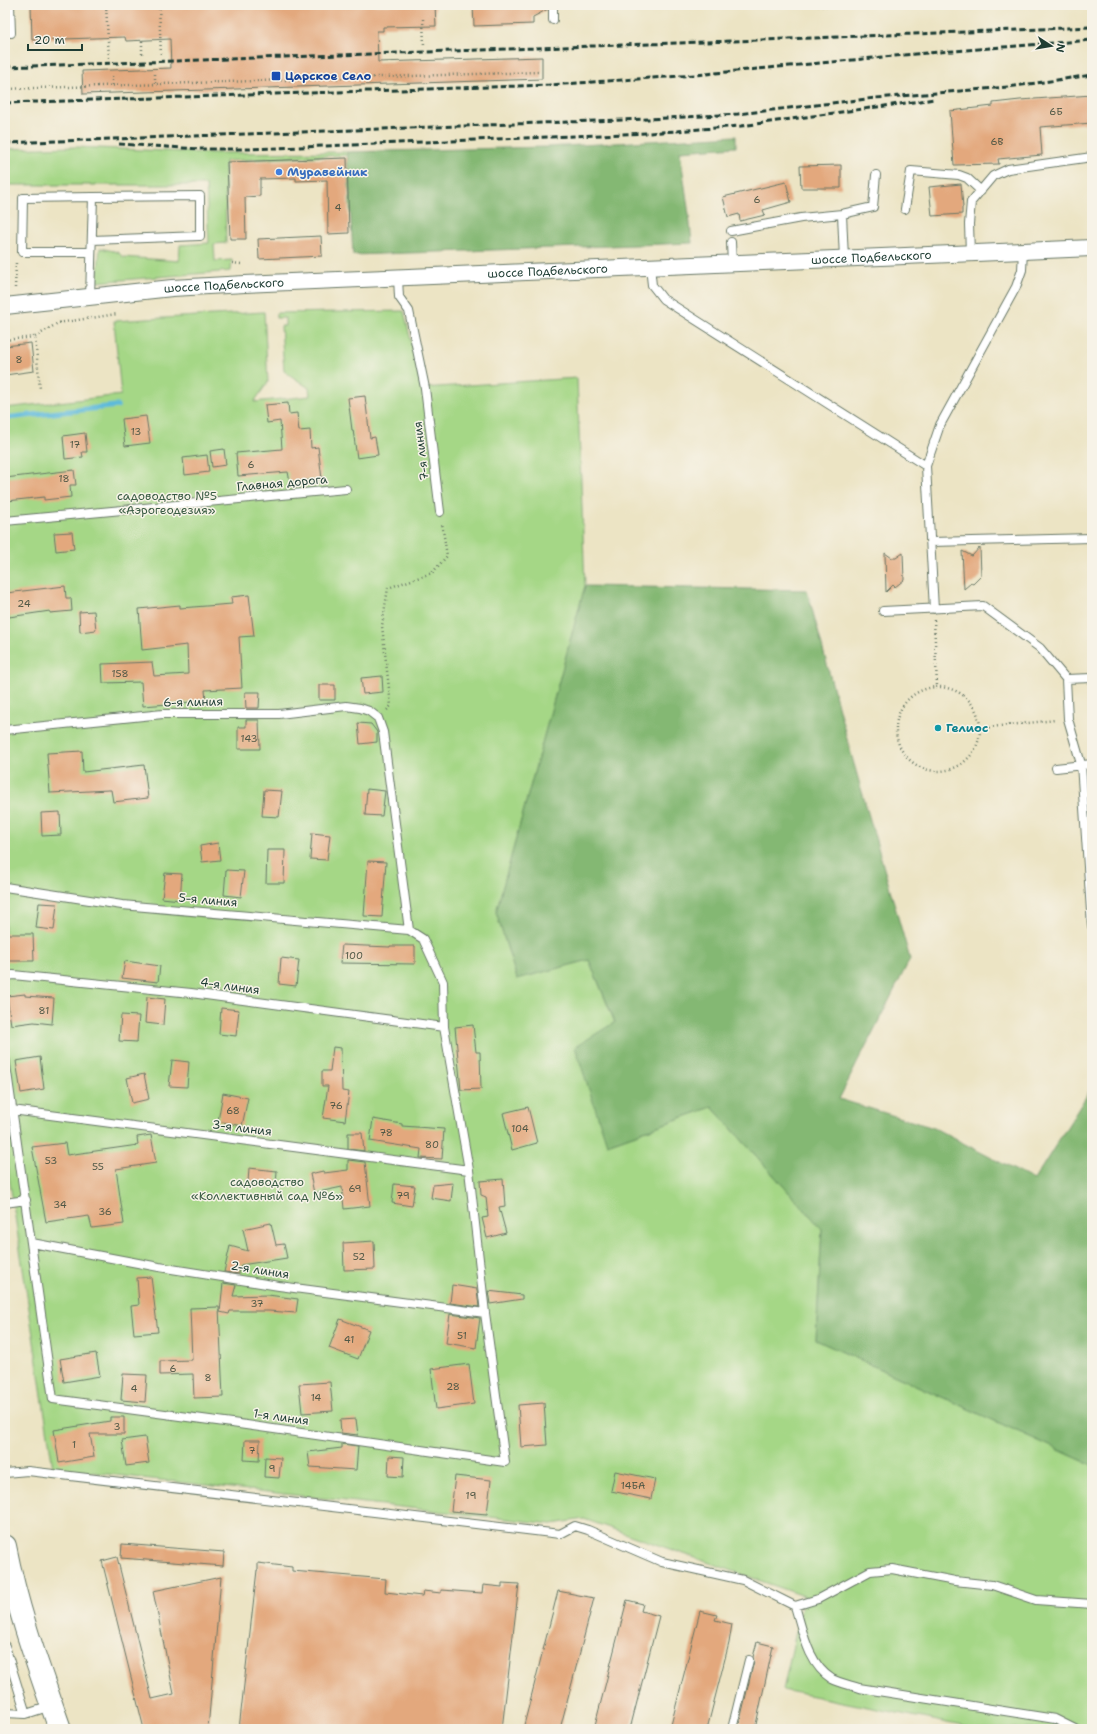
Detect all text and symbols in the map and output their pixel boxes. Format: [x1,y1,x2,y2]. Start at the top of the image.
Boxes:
scale bar [28,26,82,52]
north arrow [1031,26,1071,66]
text: 20 m [34,32,65,48]
text: N [1052,42,1069,54]
place label: Царское Село [285,68,371,84]
marker: Царское Село [270,70,282,82]
house number: 6Б [1049,105,1063,118]
house number: 6В [991,135,1004,148]
place label: Муравейник [287,164,368,180]
marker: Муравейник [274,167,284,177]
house number: 6 [754,193,761,206]
house number: 4 [335,201,342,214]
street label: шоссе Подбельского [811,247,932,268]
street label: шоссе Подбельского [487,261,608,282]
street label: шоссе Подбельского [163,274,284,297]
house number: 8 [16,353,23,366]
street label: 7-я линия [409,420,433,482]
house number: 13 [131,425,141,438]
house number: 17 [70,438,80,451]
house number: 6 [248,458,255,471]
street label: Главная дорога [236,471,329,495]
house number: 18 [58,472,70,485]
park label: садоводство №5 «Аэрогеодезия» [117,488,217,518]
house number: 24 [17,597,31,610]
house number: 158 [112,667,128,680]
street label: 6-я линия [163,693,223,711]
place label: Гелиос [946,720,988,736]
marker: Гелиос [933,723,943,733]
house number: 143 [240,732,258,745]
street label: 5-я линия [178,889,238,911]
house number: 100 [345,949,363,962]
street label: 4-я линия [199,974,261,998]
house number: 81 [39,1004,49,1017]
house number: 76 [329,1099,343,1112]
house number: 68 [226,1104,240,1117]
street label: 3-я линия [211,1116,273,1140]
house number: 104 [511,1122,529,1135]
house number: 78 [379,1126,393,1139]
house number: 80 [425,1138,439,1151]
house number: 53 [45,1154,57,1167]
house number: 55 [92,1160,104,1173]
park label: садоводство «Коллективный сад №6» [191,1174,343,1204]
house number: 69 [348,1182,362,1195]
house number: 79 [396,1189,410,1202]
house number: 34 [53,1198,67,1211]
house number: 36 [98,1205,112,1218]
house number: 52 [353,1250,365,1263]
street label: 2-я линия [230,1257,290,1283]
house number: 37 [250,1297,264,1310]
house number: 51 [457,1329,467,1342]
house number: 41 [344,1333,354,1346]
house number: 6 [170,1362,177,1375]
house number: 8 [205,1371,212,1384]
house number: 28 [446,1380,460,1393]
house number: 4 [131,1382,138,1395]
house number: 14 [311,1391,321,1404]
street label: 1-я линия [252,1405,310,1429]
house number: 3 [114,1420,121,1433]
house number: 1 [72,1438,76,1451]
house number: 7 [249,1444,256,1457]
house number: 9 [269,1462,276,1475]
house number: 14БА [621,1479,645,1492]
house number: 19 [466,1489,476,1502]

